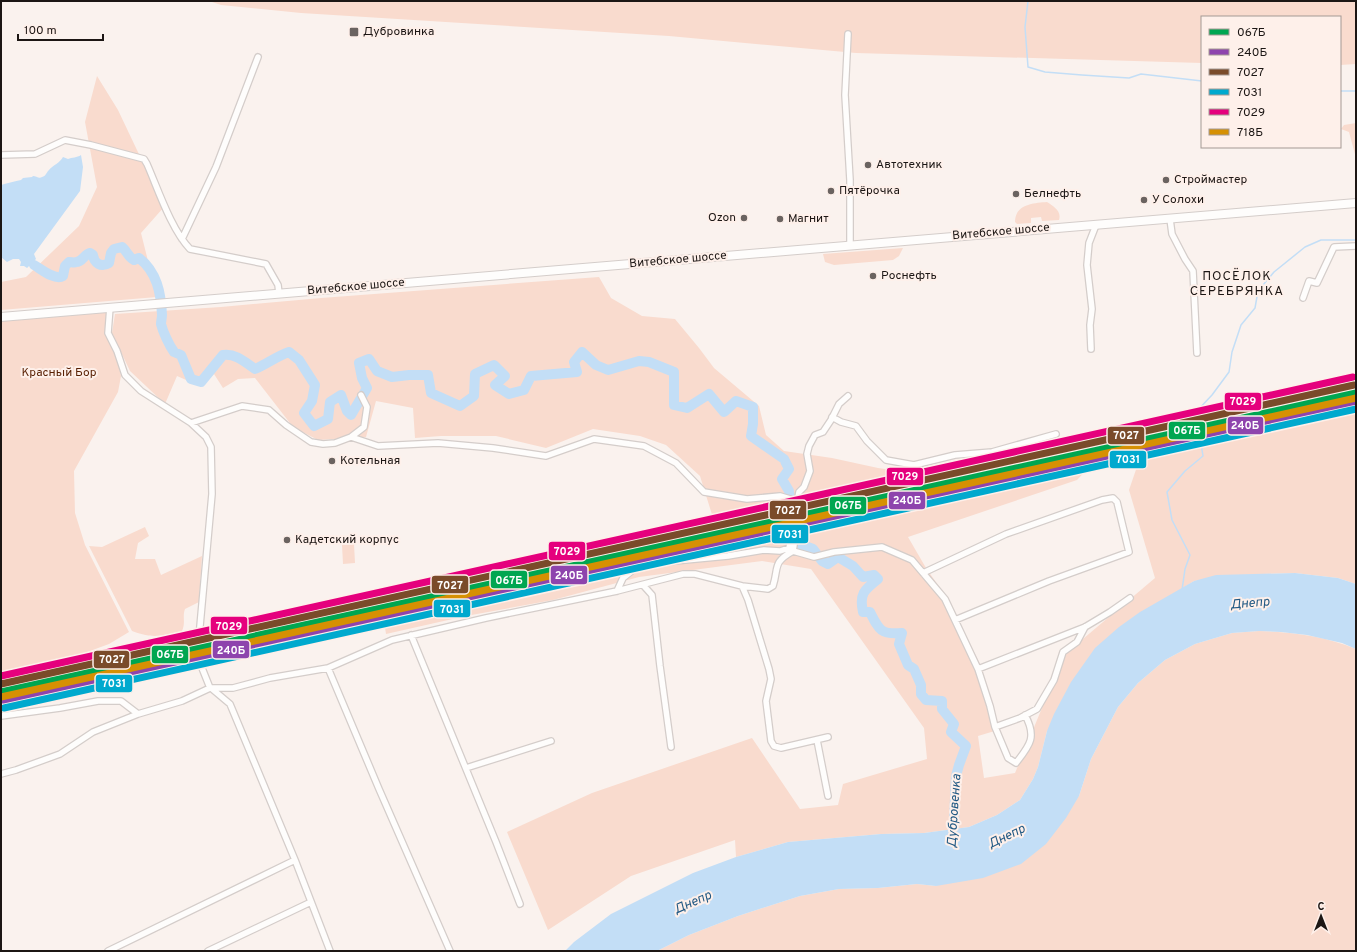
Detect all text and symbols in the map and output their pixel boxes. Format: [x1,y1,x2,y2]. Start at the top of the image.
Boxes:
scale bar [18,16,103,42]
legend [1201,16,1341,148]
text: 100 m [24,23,57,39]
place label: Дубровинка [363,24,434,40]
text: 067Б [1237,25,1266,41]
marker: Дубровинка [348,26,360,38]
text: 240Б [1237,45,1267,61]
text: 7027 [1237,65,1264,81]
text: 7031 [1237,85,1262,101]
text: 7029 [1237,105,1265,121]
text: 718Б [1237,125,1263,141]
place label: Автотехник [876,157,943,173]
marker: Автотехник [863,160,873,170]
place label: Строймастер [1174,172,1248,188]
marker: Строймастер [1161,175,1171,185]
place label: Пятёрочка [839,183,900,199]
marker: Пятёрочка [826,186,836,196]
place label: Белнефть [1024,186,1081,202]
marker: Белнефть [1011,189,1021,199]
place label: У Солохи [1152,192,1204,208]
marker: У Солохи [1139,195,1149,205]
place label: Ozon [708,210,736,226]
place label: Магнит [788,211,829,227]
marker: Ozon [739,213,749,223]
marker: Магнит [775,214,785,224]
street label: Витебское шоссе [952,220,1050,244]
street label: Витебское шоссе [629,248,727,272]
district label: ПОСЁЛОК СЕРЕБРЯНКА [1190,267,1284,300]
place label: Роснефть [881,268,937,284]
marker: Роснефть [868,271,878,281]
street label: Витебское шоссе [307,275,405,299]
park label: Красный Бор [21,365,97,381]
line badge: 7029 [1224,392,1262,411]
text: 7029 [1230,395,1257,409]
line badge: 240Б [1227,416,1264,435]
text: 240Б [1231,419,1259,433]
line badge: 067Б [1168,421,1206,440]
text: 067Б [1173,424,1201,438]
line badge: 7027 [1107,426,1145,445]
text: 7027 [1113,429,1139,443]
line badge: 7031 [1109,450,1147,469]
place label: Котельная [340,453,400,469]
text: 7031 [1116,453,1140,467]
marker: Котельная [327,456,337,466]
line badge: 7029 [886,467,924,486]
text: 7029 [892,470,919,484]
line badge: 240Б [888,491,926,510]
text: 240Б [893,494,921,508]
line badge: 067Б [829,496,867,515]
text: 067Б [834,499,862,513]
line badge: 7027 [769,500,807,520]
text: 7027 [775,504,801,518]
line badge: 7031 [771,524,809,544]
text: 7031 [778,528,802,542]
place label: Кадетский корпус [295,532,399,548]
marker: Кадетский корпус [282,535,292,545]
line badge: 7029 [548,541,586,561]
text: 7029 [554,545,581,559]
line badge: 240Б [550,565,588,585]
text: 240Б [555,569,583,583]
line badge: 067Б [490,570,528,589]
text: 067Б [495,574,523,588]
line badge: 7027 [431,575,469,594]
text: 7027 [437,579,463,593]
water label: Днепр [1230,594,1271,614]
line badge: 7031 [433,599,471,618]
text: 7031 [440,603,464,617]
line badge: 7029 [210,616,248,635]
text: 7029 [216,620,243,634]
line badge: 240Б [212,640,250,659]
text: 240Б [217,644,245,658]
line badge: 067Б [151,645,189,664]
text: 067Б [156,648,184,662]
line badge: 7027 [93,650,130,669]
text: 7027 [99,653,125,667]
line badge: 7031 [95,674,133,693]
text: 7031 [102,677,126,691]
water label: Дубровенка [944,773,966,848]
water label: Днепр [986,821,1029,853]
water label: Днепр [672,887,715,918]
north arrow [1301,896,1341,936]
text: С [1317,900,1325,914]

